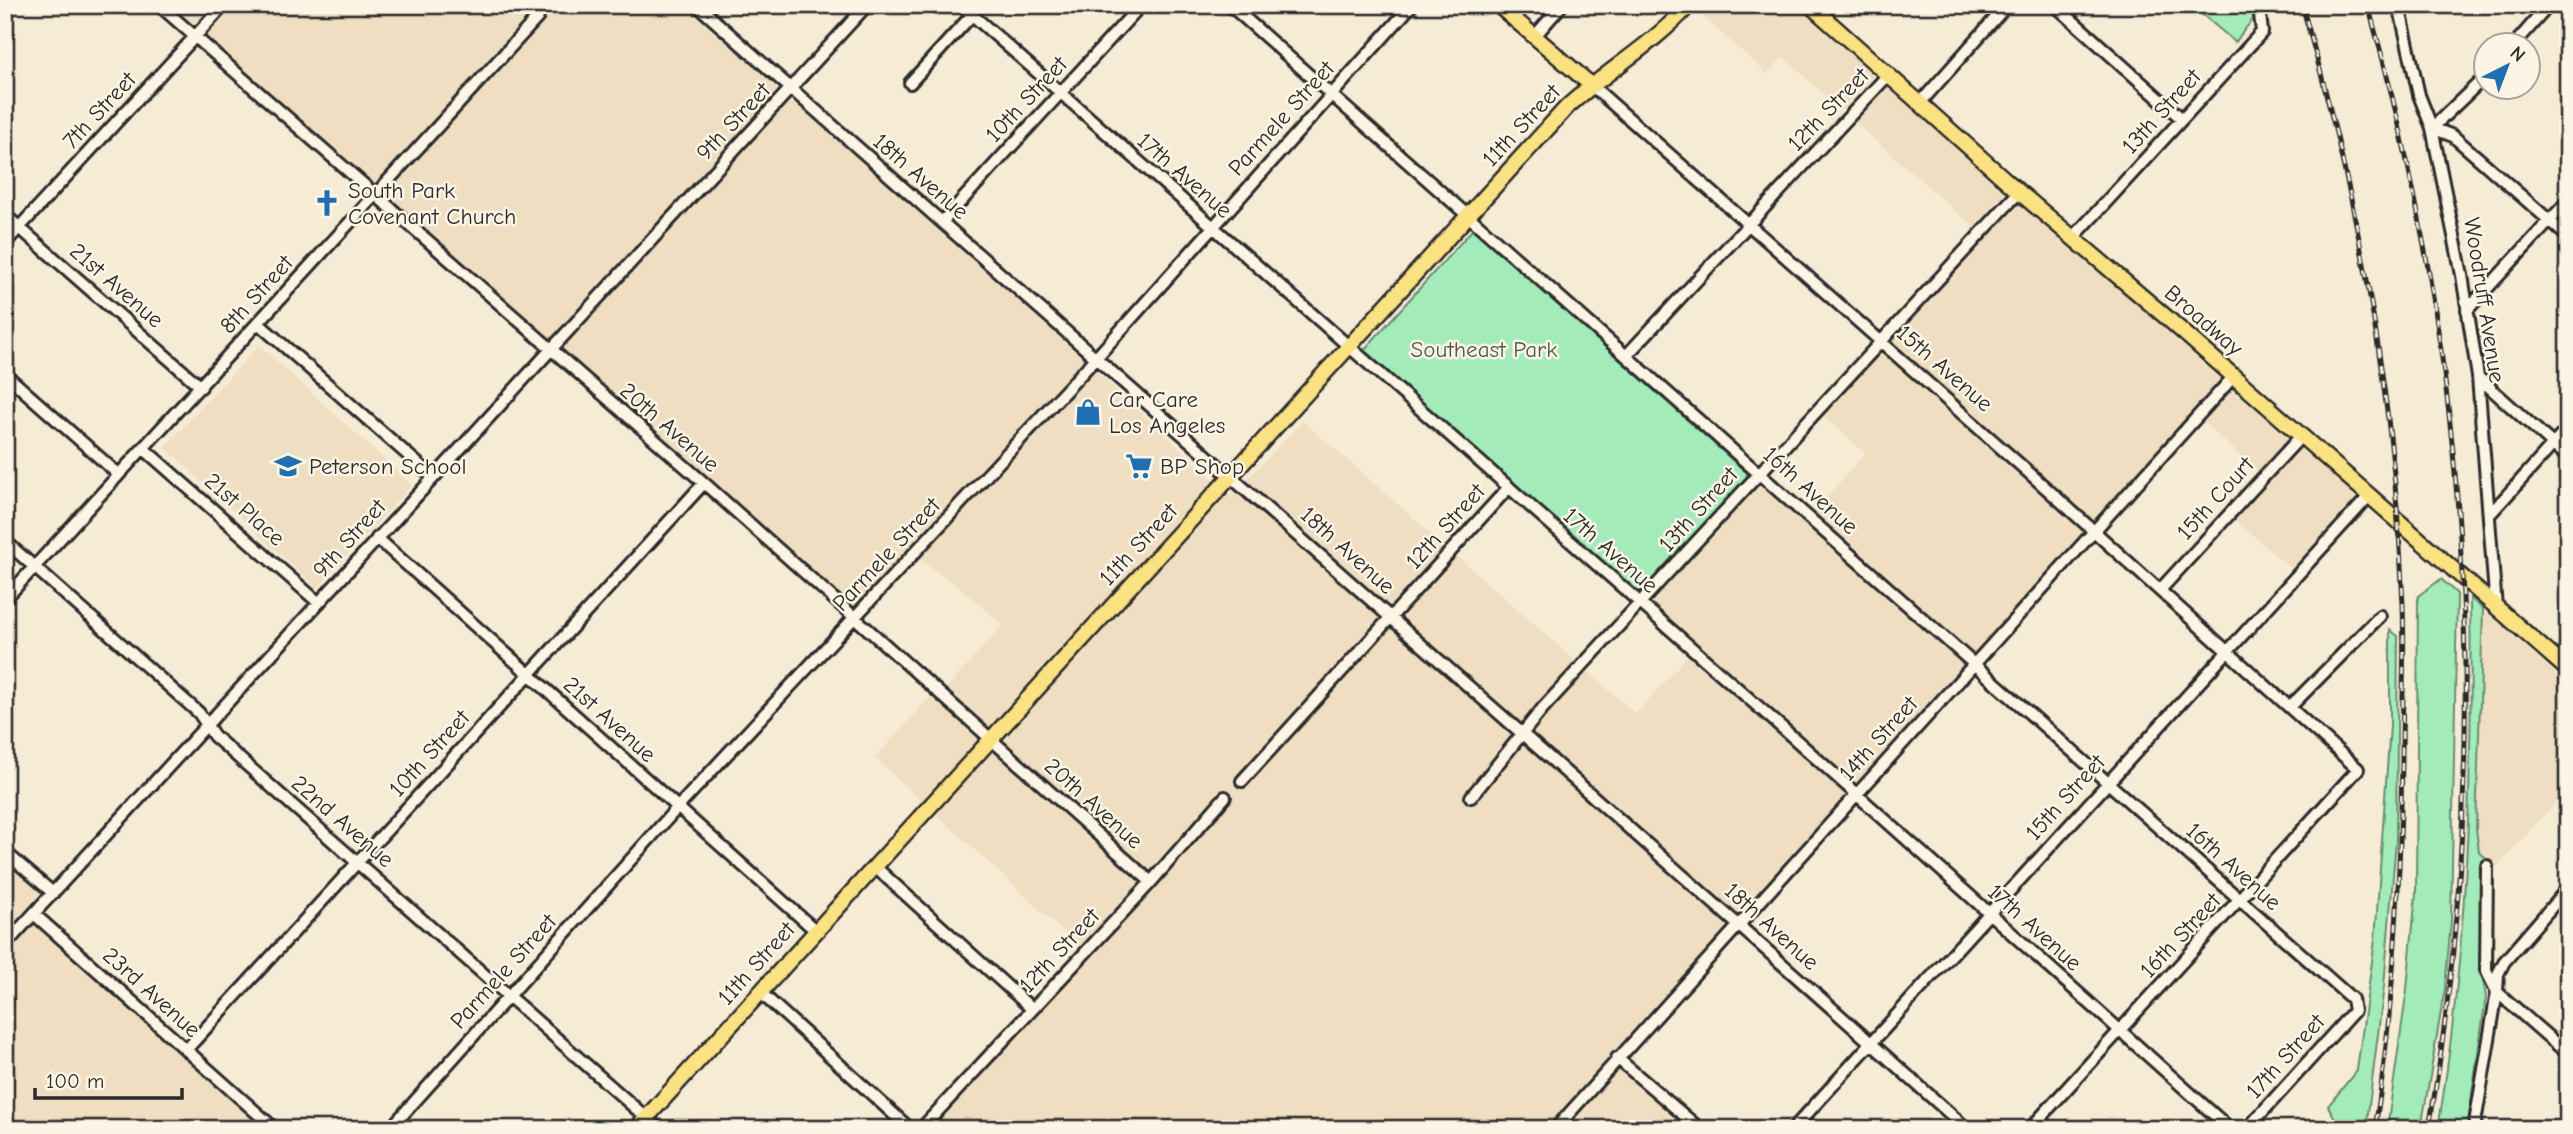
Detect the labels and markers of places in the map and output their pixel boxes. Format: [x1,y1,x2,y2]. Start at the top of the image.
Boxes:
place label: South Park Covenant Church [348,177,516,230]
church icon: South Park Covenant Church [312,188,342,218]
place label: Car Care Los Angeles [1109,386,1225,439]
shop icon: Car Care Los Angeles [1073,397,1103,427]
school or university icon: Peterson School [273,451,303,481]
supermarket icon: BP Shop [1124,451,1154,481]
place label: Peterson School [309,453,467,480]
place label: BP Shop [1160,453,1244,480]

